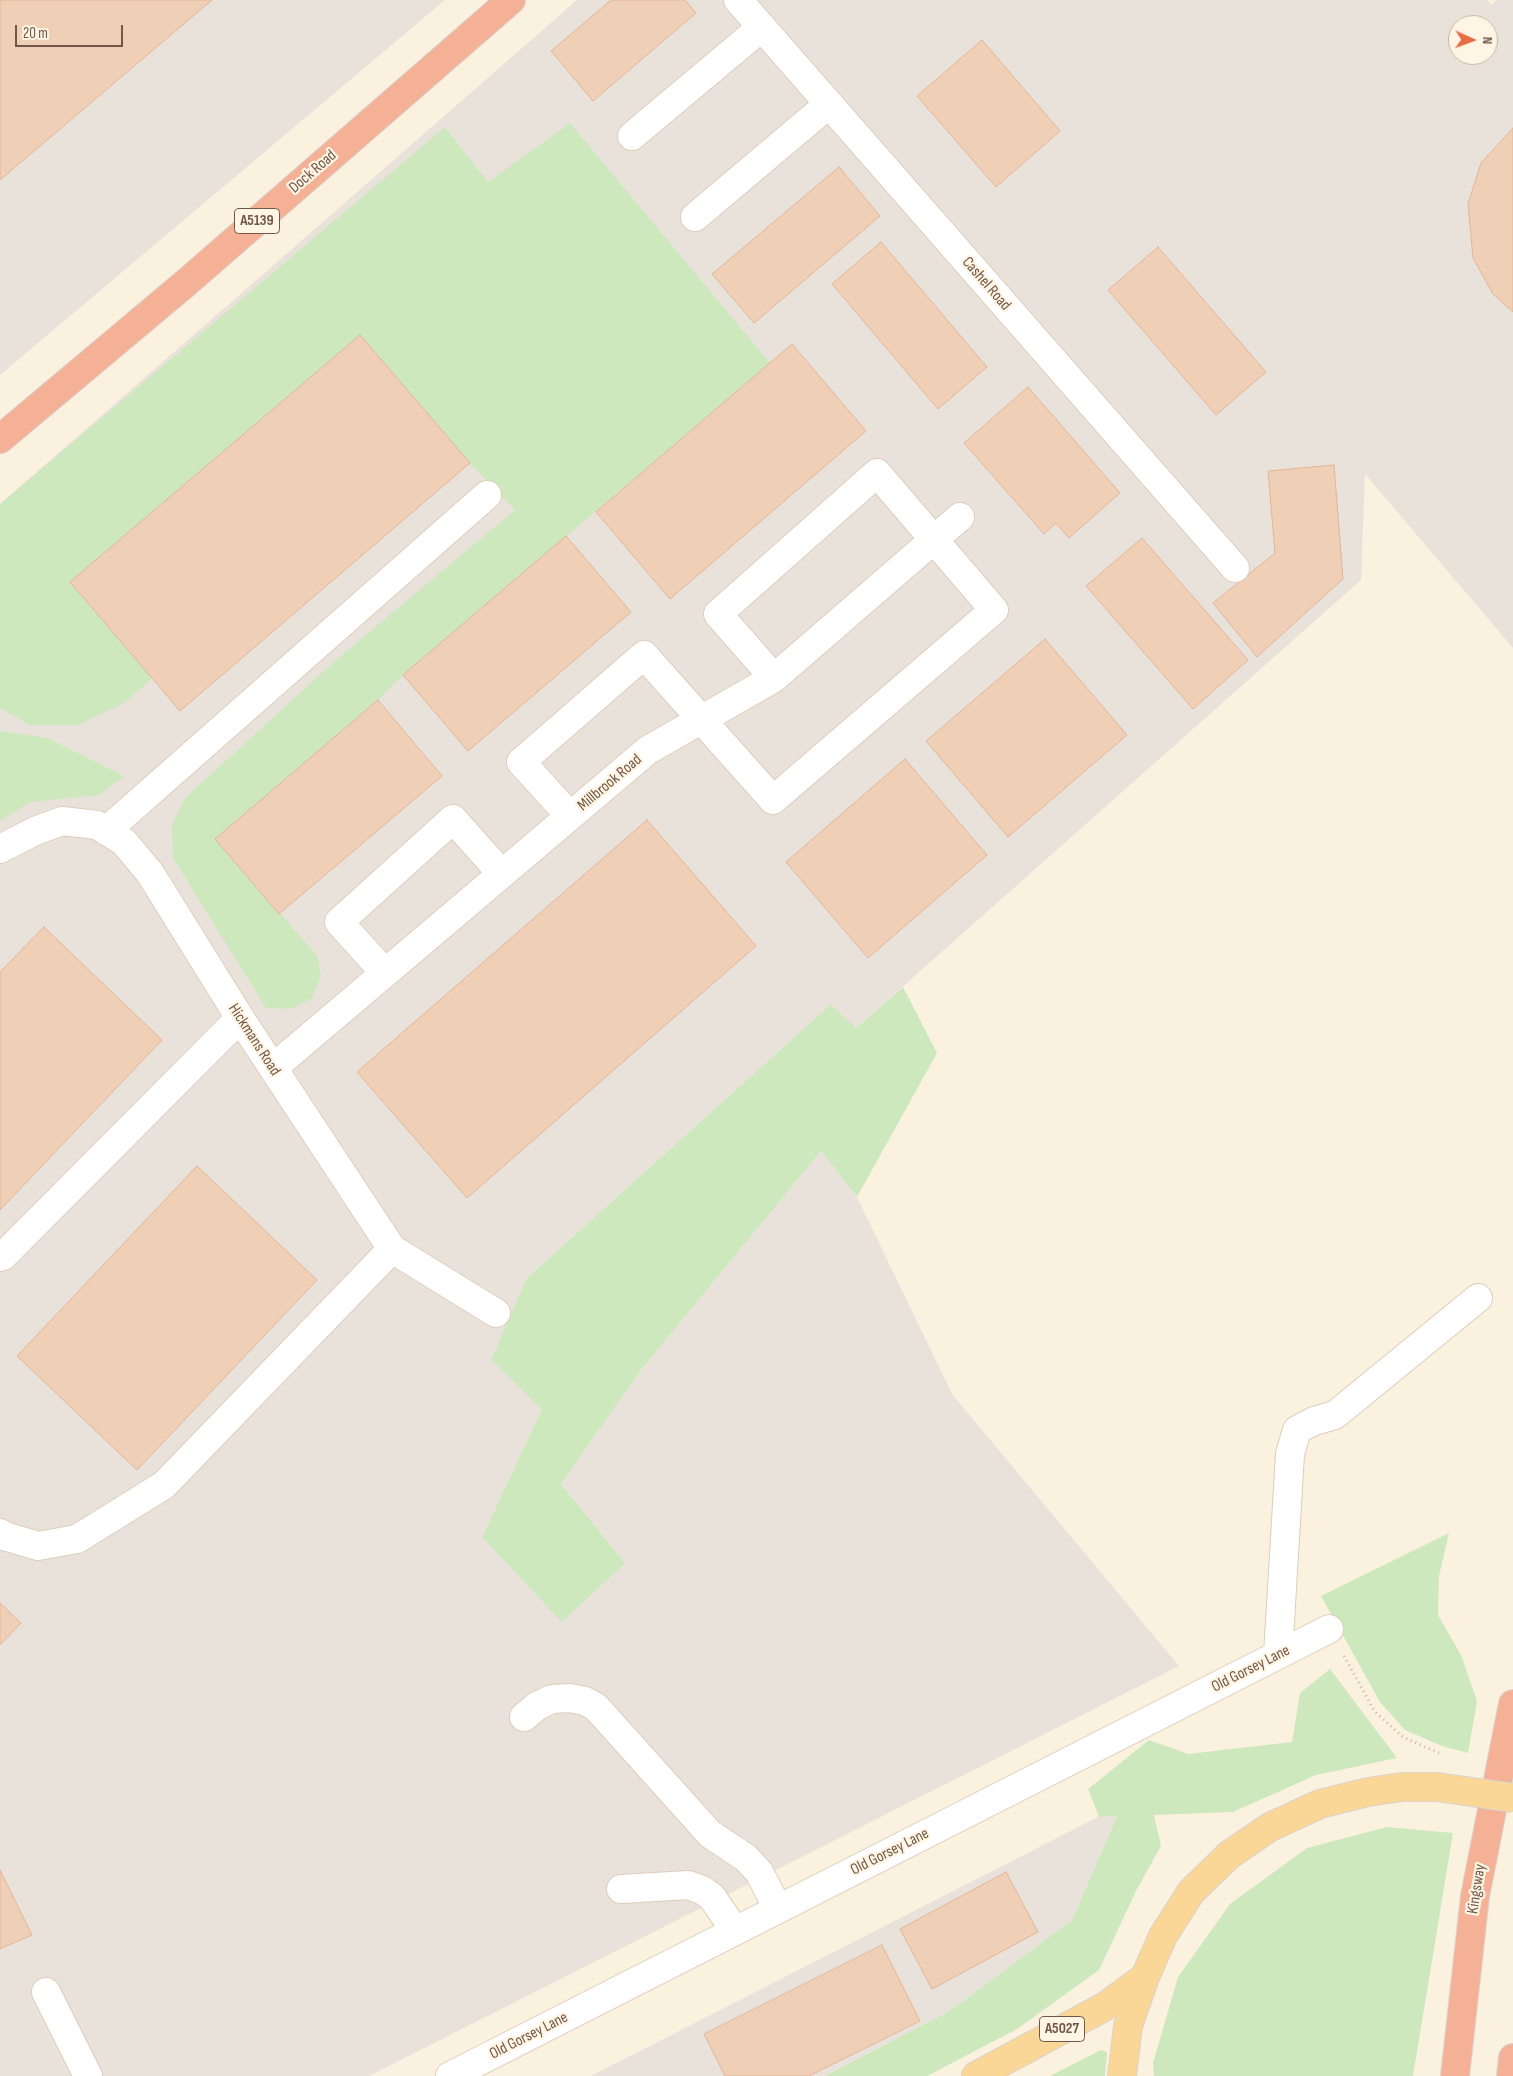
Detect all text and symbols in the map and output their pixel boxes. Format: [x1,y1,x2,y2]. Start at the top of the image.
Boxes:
scale bar [18,15,125,47]
north arrow [1448,15,1498,65]
text: 20 m [23,24,48,43]
text: N [1479,36,1496,45]
street label: Dock Road [285,146,341,198]
road number: A5139 [234,208,280,234]
street label: Cashel Road [957,253,1015,315]
street label: Millbrook Road [574,751,646,815]
street label: Hickmans Road [224,1000,284,1080]
street label: Old Gorsey Lane [1209,1641,1293,1697]
street label: Old Gorsey Lane [848,1824,932,1880]
street label: Kingsway [1464,1863,1490,1915]
street label: Old Gorsey Lane [487,2008,571,2064]
road number: A5027 [1040,2016,1084,2042]

